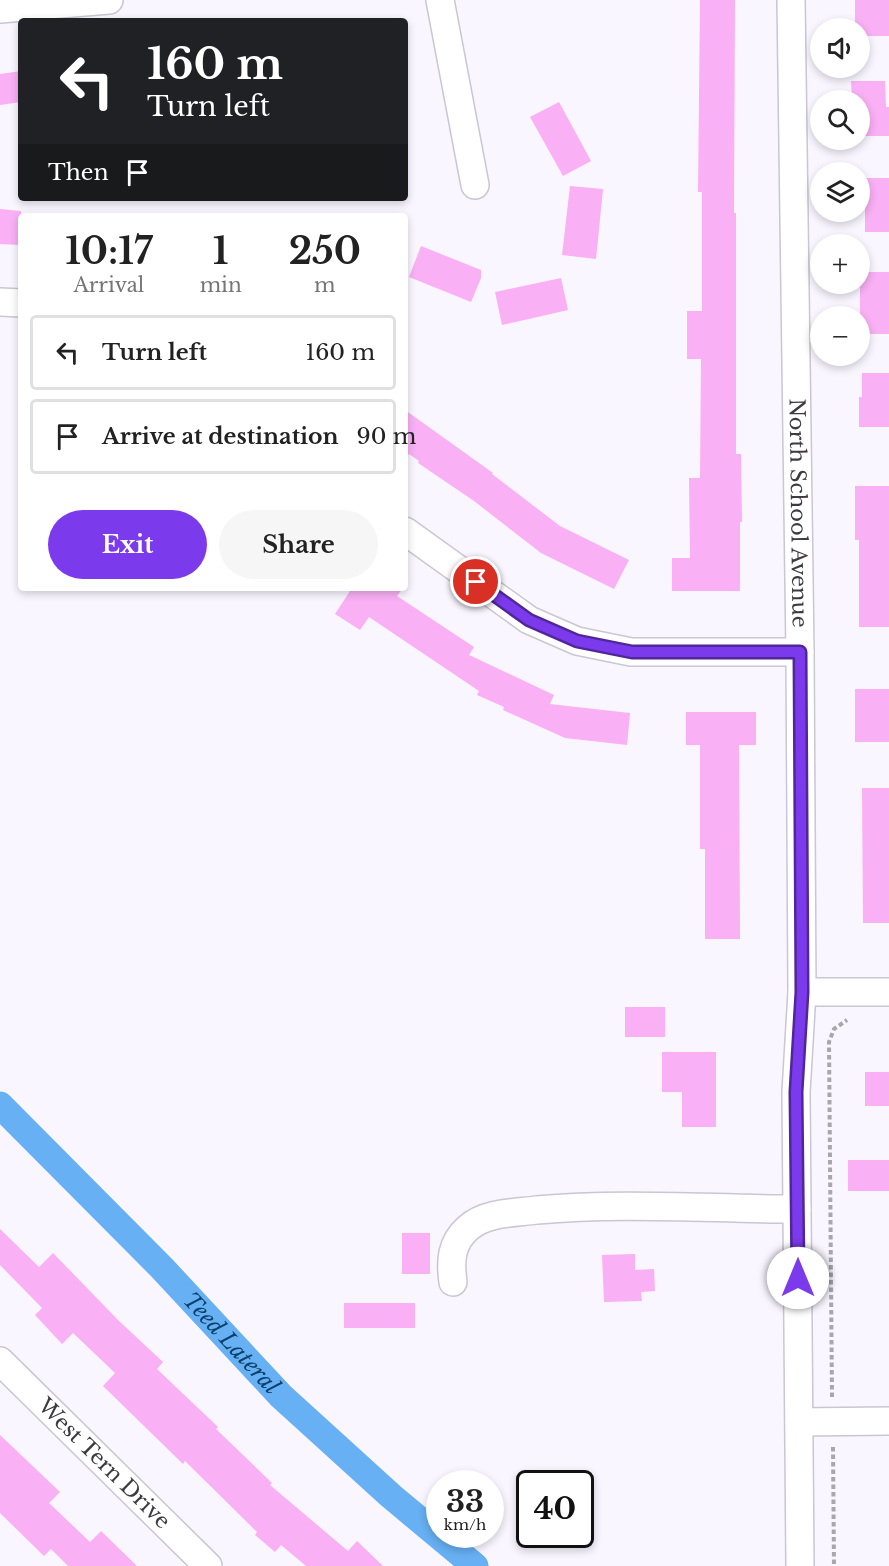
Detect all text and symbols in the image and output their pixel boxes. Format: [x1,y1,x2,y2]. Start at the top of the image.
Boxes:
map controls [810,18,870,366]
button: sound [810,18,870,78]
text: 160 m [147,38,283,90]
icon: left [48,42,126,120]
text: Turn left [147,90,270,123]
button: search [810,90,870,150]
icon: arrive [121,156,154,189]
text: Then [48,159,109,186]
button: layers [810,162,870,222]
text: 10:17 [65,229,153,274]
text: 1 [213,229,229,274]
text: 250 [289,229,361,274]
button: + [810,234,870,294]
text: Arrival [73,273,144,297]
text: min [200,273,242,297]
text: m [314,273,336,297]
button: − [810,306,870,366]
icon: left [51,336,84,369]
text: Turn left [102,339,207,366]
text: 160 m [305,339,375,366]
street label: North School Avenue [783,398,813,628]
icon: arrive [51,420,84,453]
text: Arrive at destination [102,423,339,450]
text: 90 m [357,423,416,450]
button: Exit [48,510,207,579]
button: Share [219,510,378,579]
pin [450,556,501,607]
icon: arrive [459,565,492,598]
position arrow [766,1246,830,1310]
water label: Teed Lateral [177,1287,285,1400]
street label: West Tern Drive [32,1392,176,1534]
speed limit sign: 40 [516,1470,594,1548]
text: 33 [446,1483,484,1520]
text: km/h [444,1515,486,1534]

